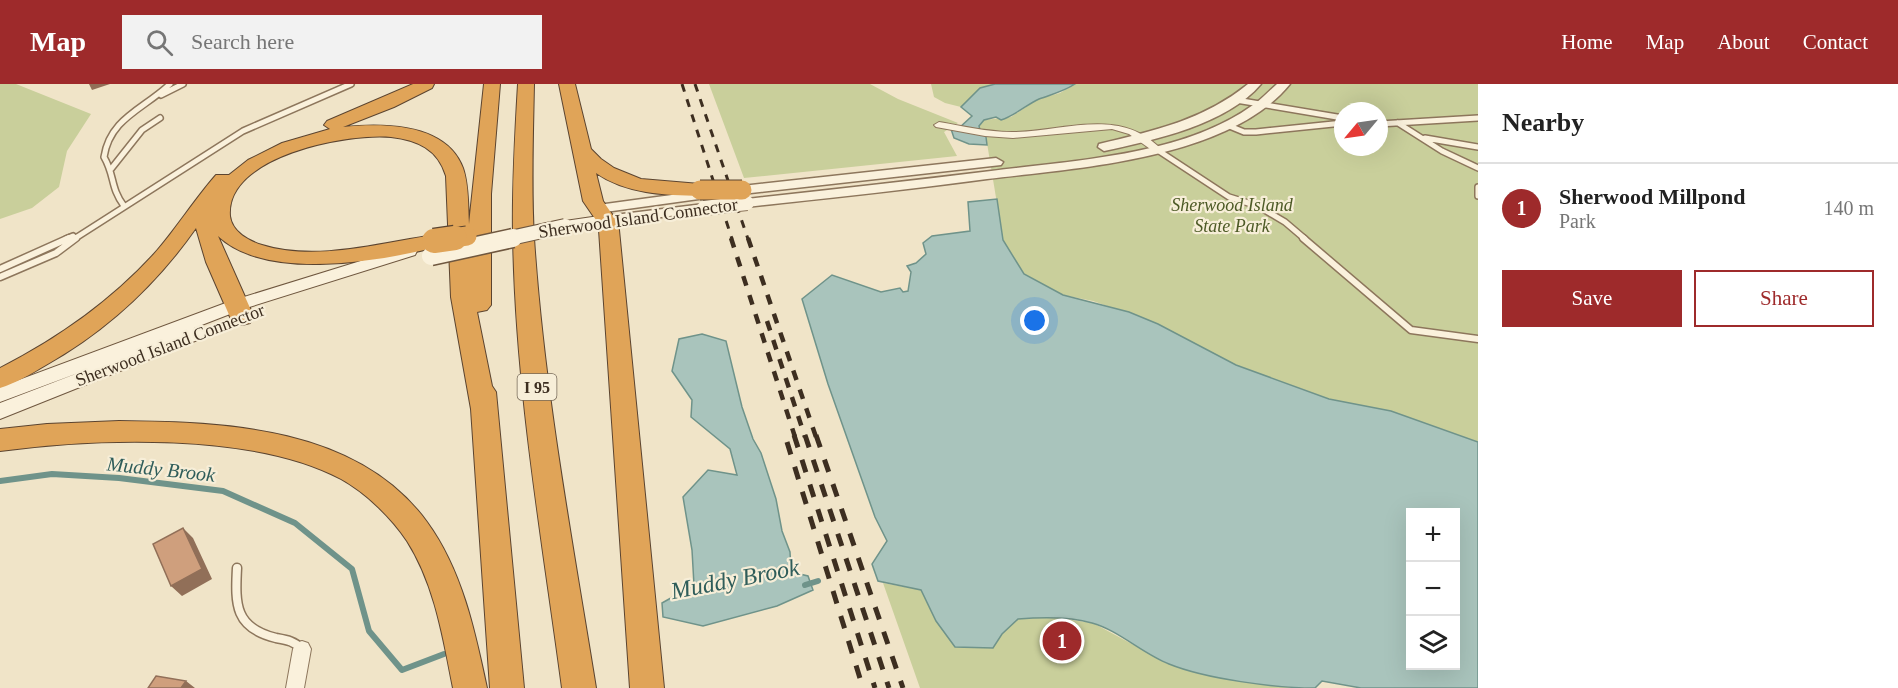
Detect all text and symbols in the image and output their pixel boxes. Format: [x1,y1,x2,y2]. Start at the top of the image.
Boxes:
search box [122,15,542,69]
text: Map [30,26,86,57]
icon: search [143,26,176,59]
text: Search here [191,29,294,54]
text: Home [1561,30,1613,54]
text: Map [1646,30,1684,54]
text: About [1717,30,1770,54]
text: Contact [1803,30,1868,54]
north arrow [1334,102,1388,156]
text: Nearby [1502,108,1584,137]
text: Sherwood Millpond [1559,184,1745,209]
street label: Sherwood Island Connector [537,194,739,242]
park label: Sherwood Island State Park [1171,195,1294,236]
text: 1 [1517,197,1527,219]
text: 140 m [1823,197,1874,219]
text: Park [1559,210,1596,232]
button: Save [1502,270,1682,327]
button: Share [1694,270,1874,327]
street label: Sherwood Island Connector [73,300,267,390]
your location [1020,306,1049,335]
road number: I 95 [518,374,556,400]
water label: Muddy Brook [105,452,217,487]
map controls [1406,508,1460,670]
button: + [1406,508,1460,562]
water label: Muddy Brook [668,554,802,604]
button: − [1406,562,1460,616]
button: layers [1406,616,1460,670]
pin: 1 [1042,618,1082,664]

